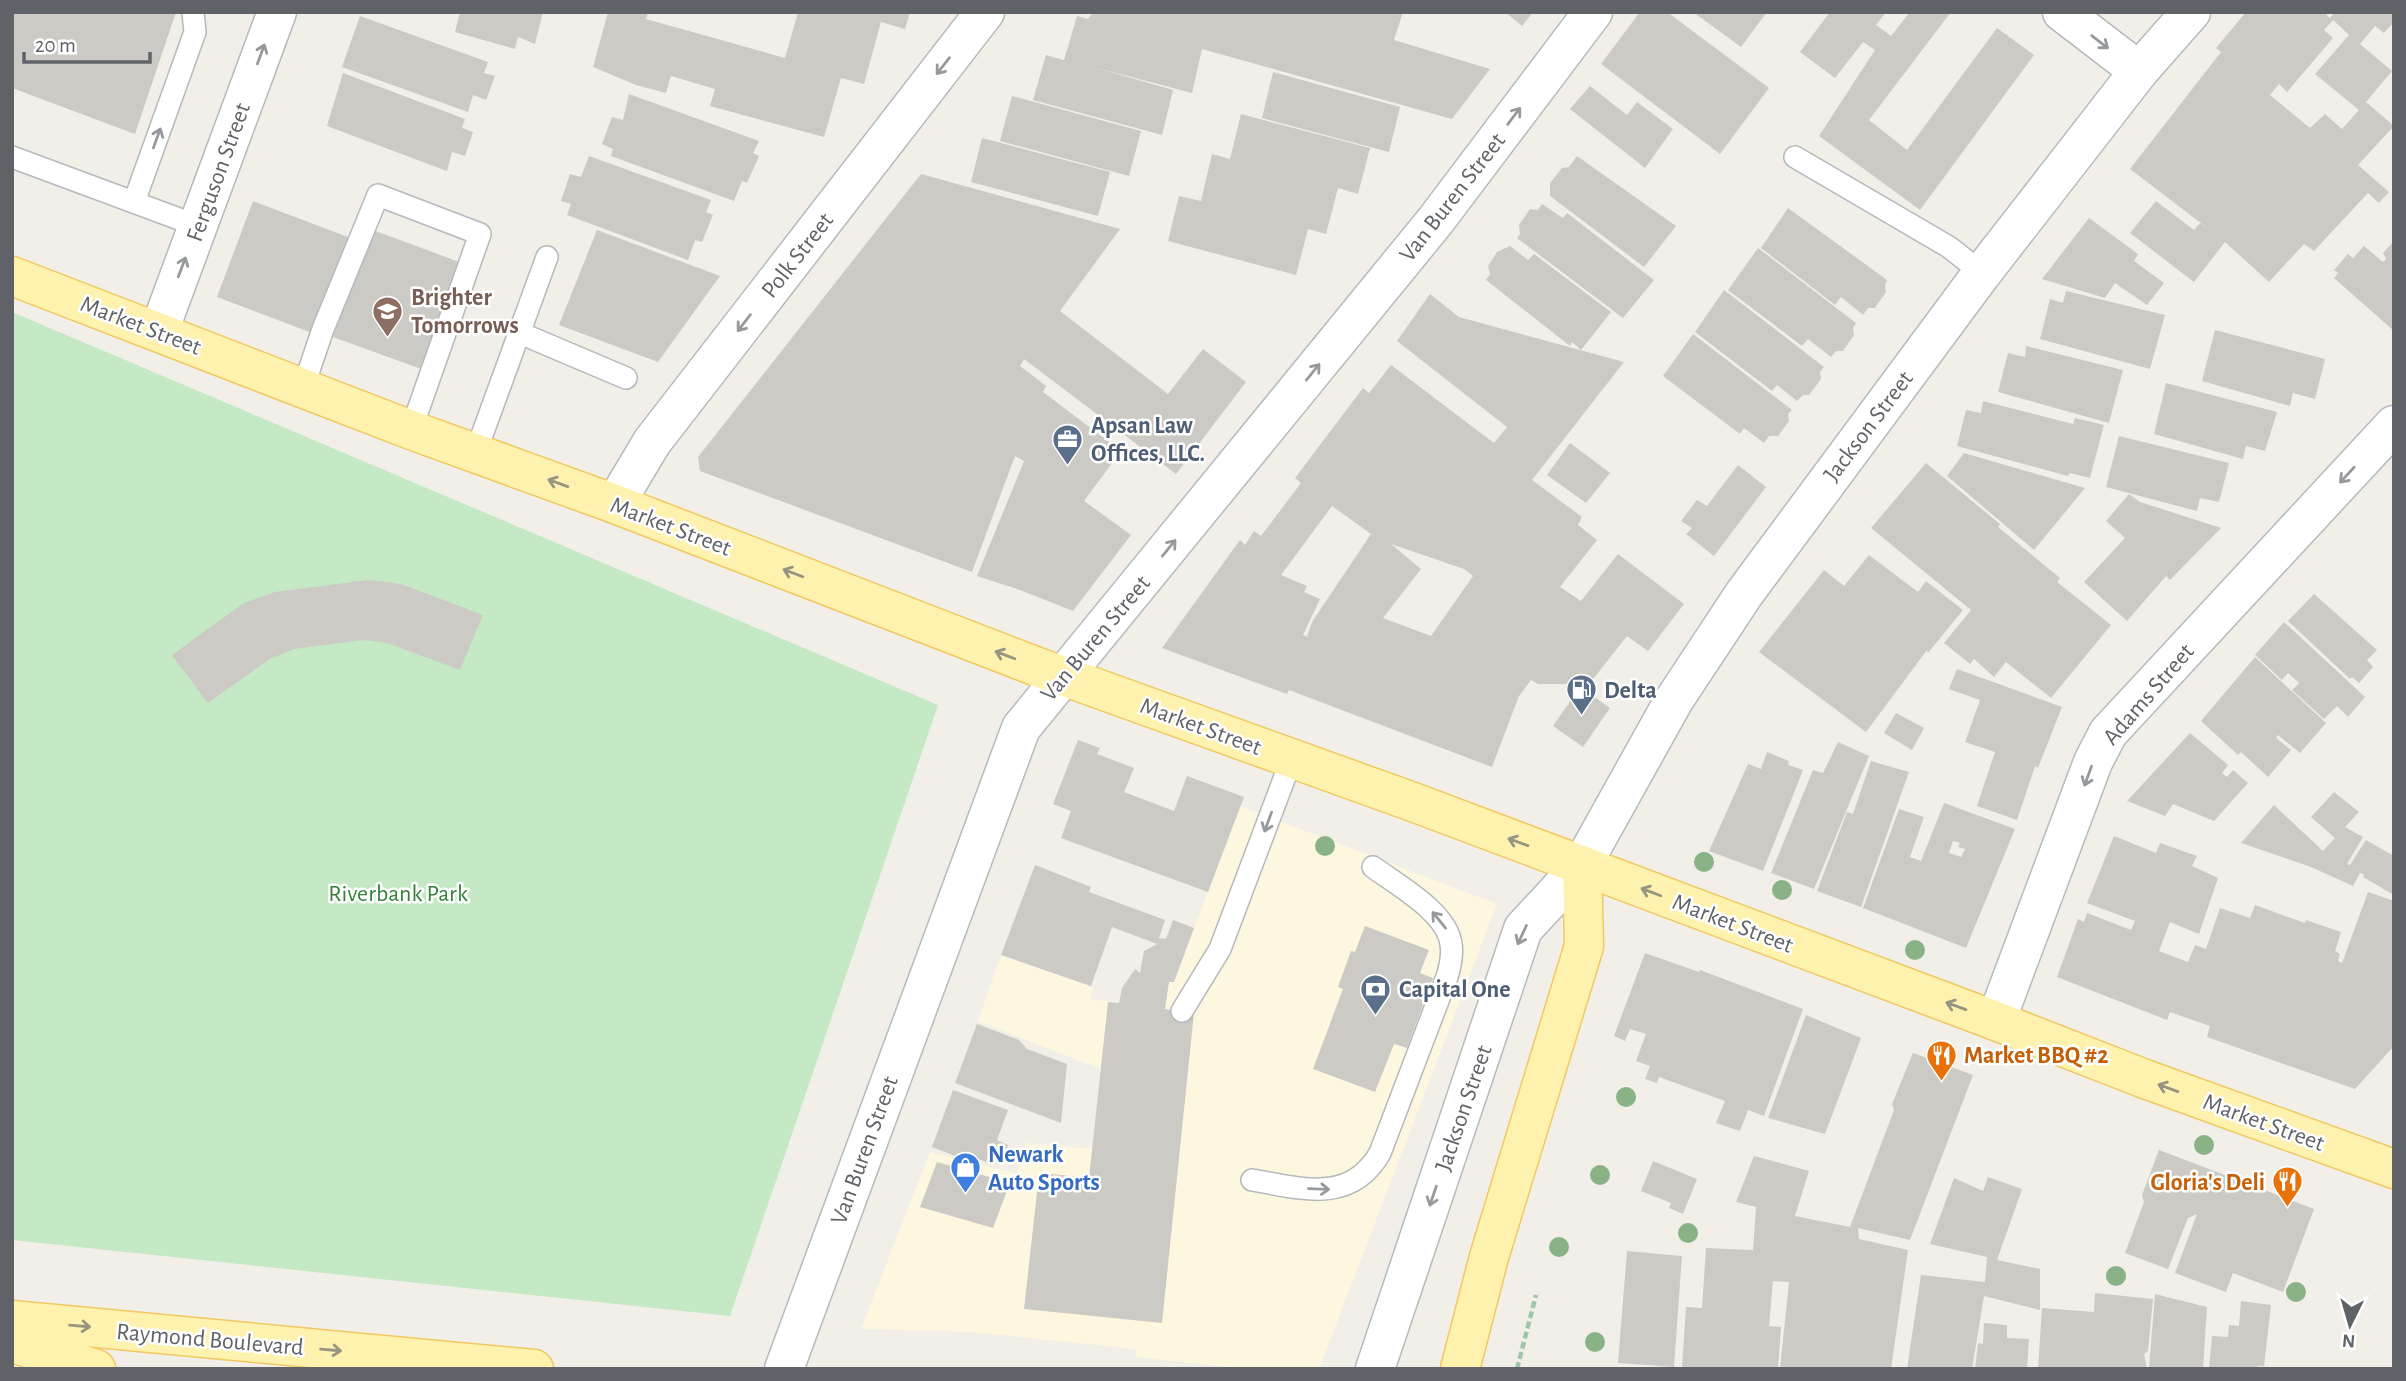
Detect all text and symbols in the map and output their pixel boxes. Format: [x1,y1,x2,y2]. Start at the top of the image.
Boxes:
scale bar [24,21,150,65]
one-way arrow [2091,34,2109,49]
text: 20 m [35,35,76,56]
one-way arrow [256,43,269,65]
one-way arrow [936,56,951,75]
street label: Ferguson Street [183,100,255,245]
one-way arrow [1507,107,1522,126]
one-way arrow [152,127,164,149]
street label: Van Buren Street [1395,129,1510,266]
street label: Polk Street [757,208,838,303]
one-way arrow [177,257,190,279]
place label: Brighter Tomorrows [411,286,519,338]
street label: Market Street [77,292,205,360]
school or university icon: Brighter Tomorrows [371,294,405,338]
one-way arrow [736,314,751,332]
one-way arrow [1305,363,1320,381]
street label: Jackson Street [1820,367,1918,486]
place label: Apsan Law Offices, LLC. [1091,414,1205,466]
office icon: Apsan Law Offices, LLC. [1051,422,1085,466]
one-way arrow [2339,466,2356,483]
one-way arrow [547,476,569,488]
street label: Market Street [607,493,735,561]
one-way arrow [1161,540,1177,558]
one-way arrow [783,565,805,578]
street label: Van Buren Street [1036,571,1155,706]
street label: Adams Street [2099,639,2199,750]
one-way arrow [995,647,1017,660]
fuel station icon: Delta [1564,673,1598,717]
place label: Delta [1604,679,1657,703]
street label: Market Street [1137,694,1265,760]
one-way arrow [2081,764,2093,786]
one-way arrow [1261,811,1274,833]
one-way arrow [1508,834,1530,847]
park label: Riverbank Park [328,882,468,906]
one-way arrow [1641,884,1662,897]
street label: Market Street [1669,890,1797,958]
one-way arrow [1431,911,1446,929]
one-way arrow [1515,924,1528,945]
bank icon: Capital One [1359,972,1393,1016]
place label: Capital One [1399,978,1511,1002]
one-way arrow [1945,999,1967,1011]
restaurant icon: Market BBQ #2 [1924,1038,1958,1082]
street label: Jackson Street [1431,1042,1497,1174]
place label: Market BBQ #2 [1964,1044,2108,1068]
street label: Van Buren Street [827,1073,903,1228]
one-way arrow [2158,1081,2180,1093]
street label: Market Street [2200,1090,2328,1156]
place label: Newark Auto Sports [988,1143,1100,1195]
shop icon: Newark Auto Sports [948,1151,982,1195]
restaurant icon: Gloria's Deli [2271,1165,2305,1209]
place label: Gloria's Deli [2150,1171,2265,1195]
one-way arrow [1307,1183,1330,1196]
one-way arrow [1426,1185,1438,1207]
north arrow [2315,1290,2385,1360]
one-way arrow [68,1320,91,1333]
street label: Raymond Boulevard [115,1320,305,1360]
text: N [2341,1330,2356,1350]
one-way arrow [319,1344,342,1357]

